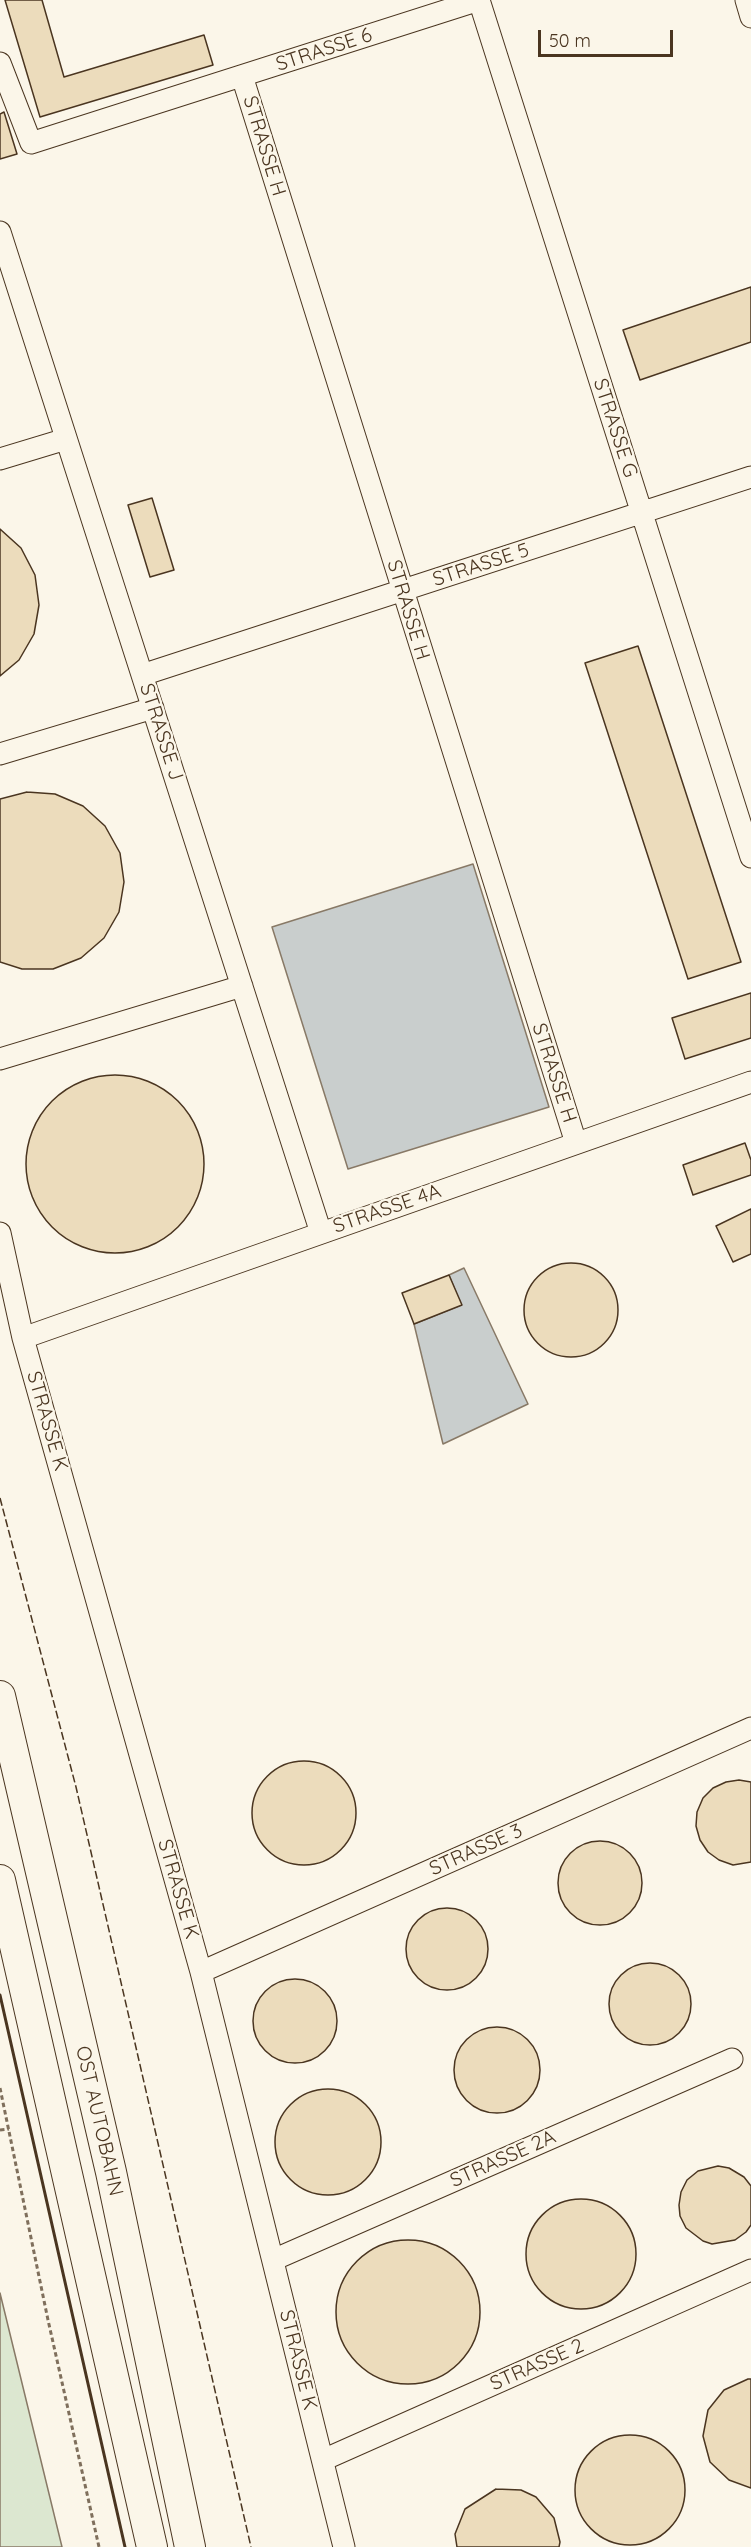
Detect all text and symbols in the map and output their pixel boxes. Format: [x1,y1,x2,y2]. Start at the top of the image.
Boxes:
scale bar [541,18,676,56]
street label: STRASSE 6 [273,23,375,77]
text: 50 m [549,29,591,52]
street label: STRASSE H [237,93,291,199]
street label: STRASSE G [588,375,642,481]
street label: STRASSE 5 [430,538,532,592]
street label: STRASSE H [381,557,435,663]
street label: STRASSE J [134,681,188,783]
street label: STRASSE H [527,1020,581,1126]
street label: STRASSE 4A [330,1179,444,1239]
street label: STRASSE K [21,1368,73,1474]
street label: STRASSE 3 [426,1819,526,1881]
street label: STRASSE K [152,1836,204,1942]
street label: OST AUTOBAHN [70,2044,128,2198]
street label: STRASSE 2A [447,2125,559,2193]
street label: STRASSE K [274,2307,322,2413]
street label: STRASSE 2 [486,2334,588,2396]

